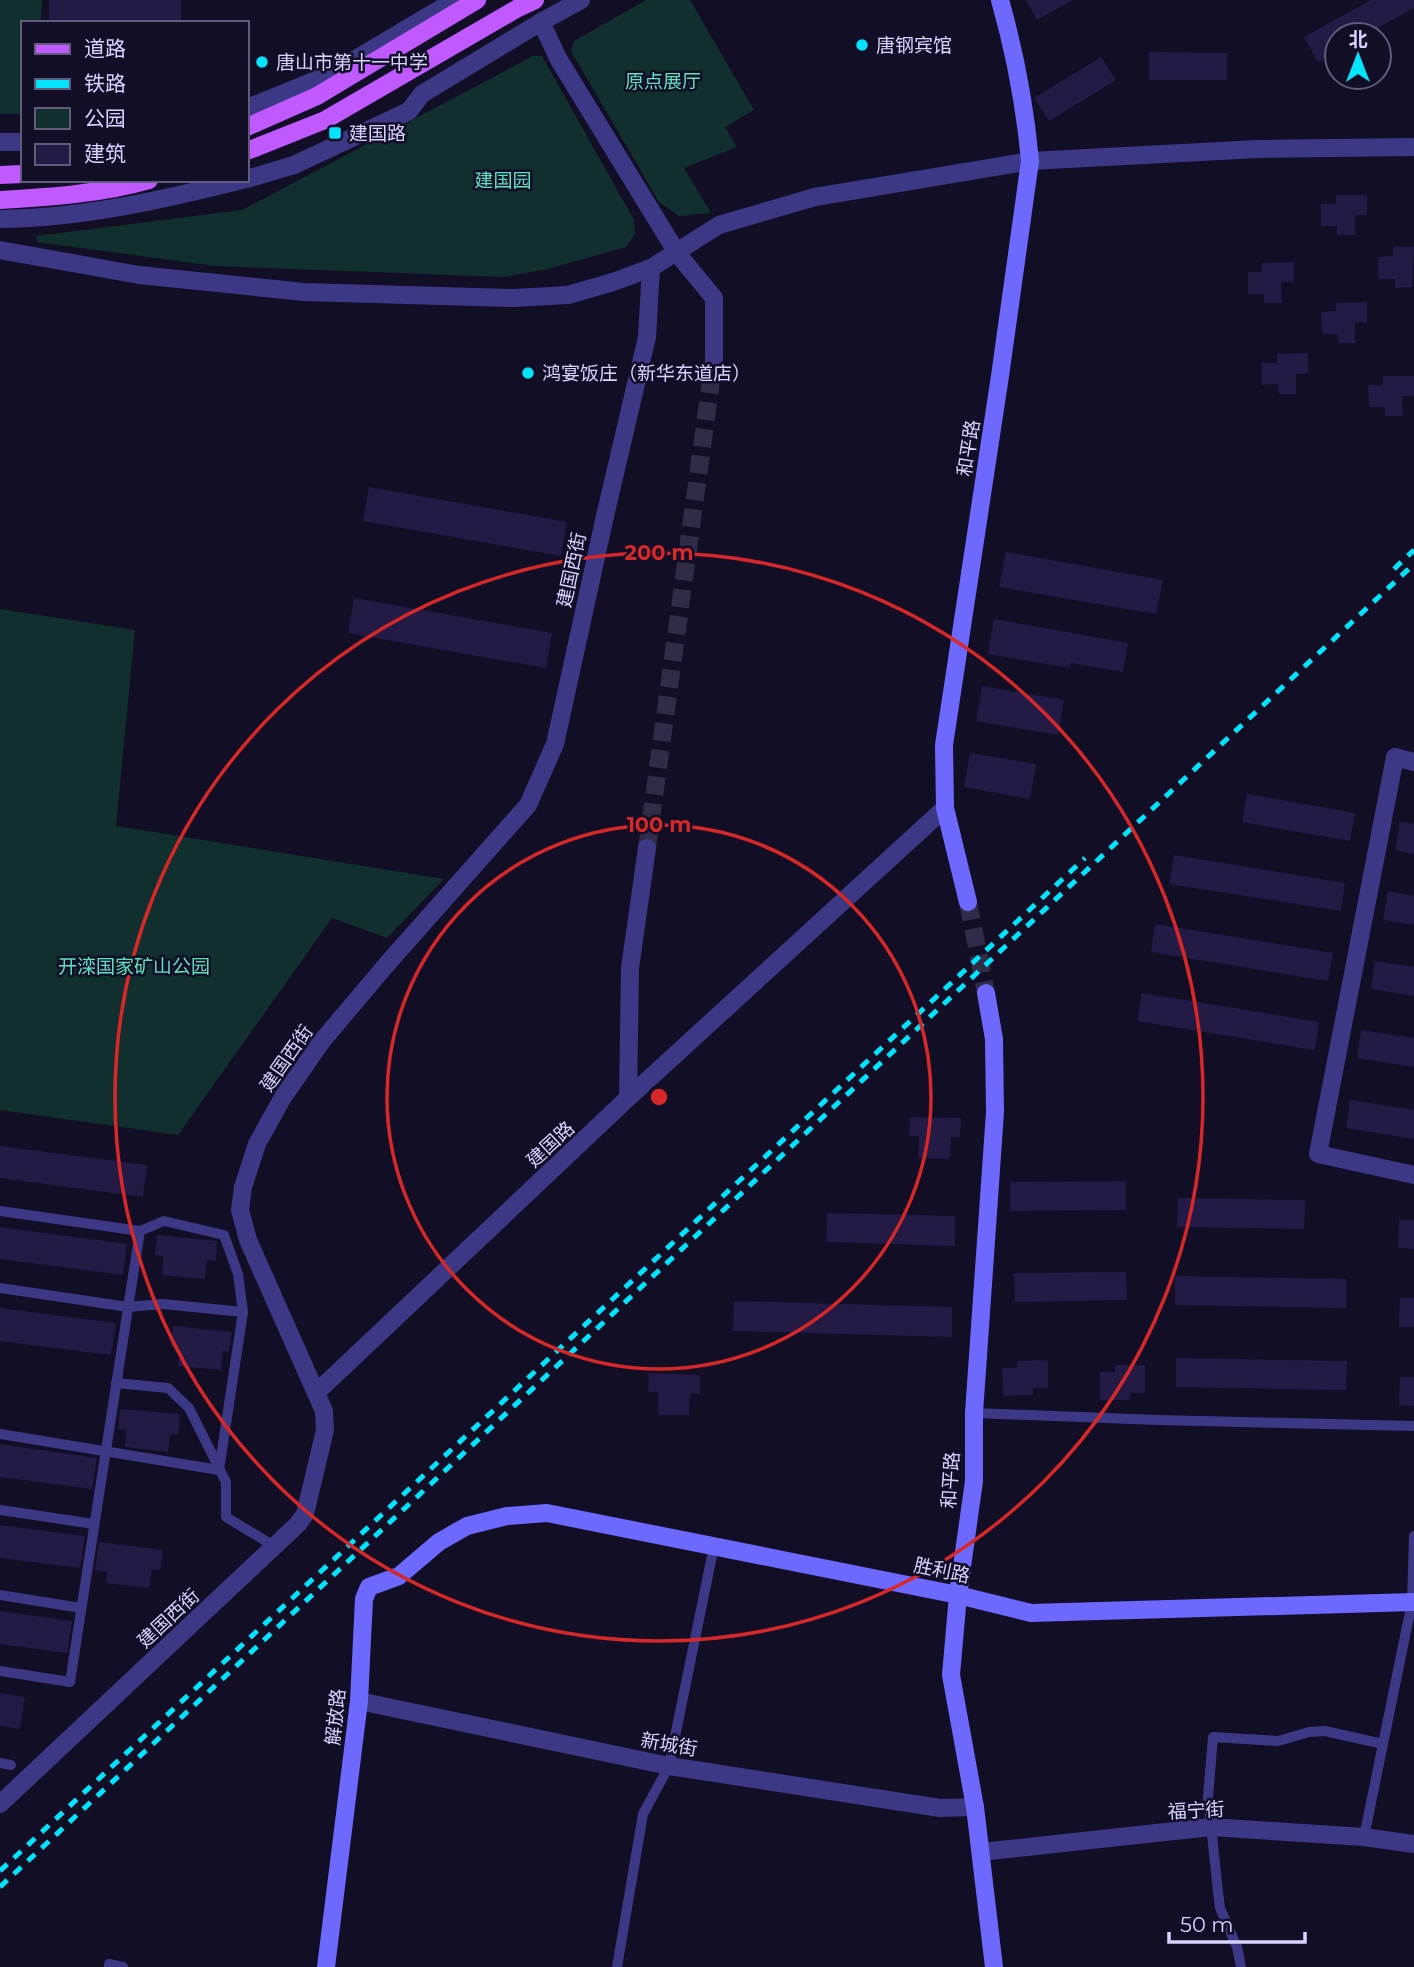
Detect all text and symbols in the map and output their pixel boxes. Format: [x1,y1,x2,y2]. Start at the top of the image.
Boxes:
legend [21,21,248,182]
north arrow [1323,21,1393,91]
text: 北 [1348,28,1368,51]
place label: 唐钢宾馆 [876,34,952,57]
text: 道路 [84,36,126,61]
marker: 唐钢宾馆 [854,37,870,53]
place label: 唐山市第十一中学 [276,51,428,74]
marker: 唐山市第十一中学 [254,54,270,70]
park label: 原点展厅 [625,70,701,93]
text: 铁路 [84,71,126,96]
text: 公园 [84,106,126,131]
place label: 建国路 [349,122,406,145]
marker: 建国路 [327,125,343,141]
text: 建筑 [84,141,126,166]
park label: 建国园 [474,169,532,192]
place label: 鸿宴饭庄（新华东道店） [542,362,751,385]
marker: 鸿宴饭庄（新华东道店） [520,365,536,381]
street label: 和平路 [953,418,984,478]
street label: 建国西街 [552,531,591,610]
text: 200 m [625,540,693,565]
text: 100 m [627,812,691,837]
park label: 开滦国家矿山公园 [58,955,210,978]
street label: 建国西街 [255,1021,318,1096]
centre of rings [647,1085,671,1109]
street label: 建国路 [522,1117,579,1172]
street label: 和平路 [937,1451,964,1509]
street label: 胜利路 [912,1553,972,1588]
street label: 建国西街 [133,1584,204,1653]
street label: 解放路 [321,1687,350,1747]
street label: 新城街 [639,1728,699,1761]
street label: 福宁街 [1167,1798,1225,1823]
scale bar [1169,1900,1306,1944]
text: 50 m [1180,1912,1234,1937]

